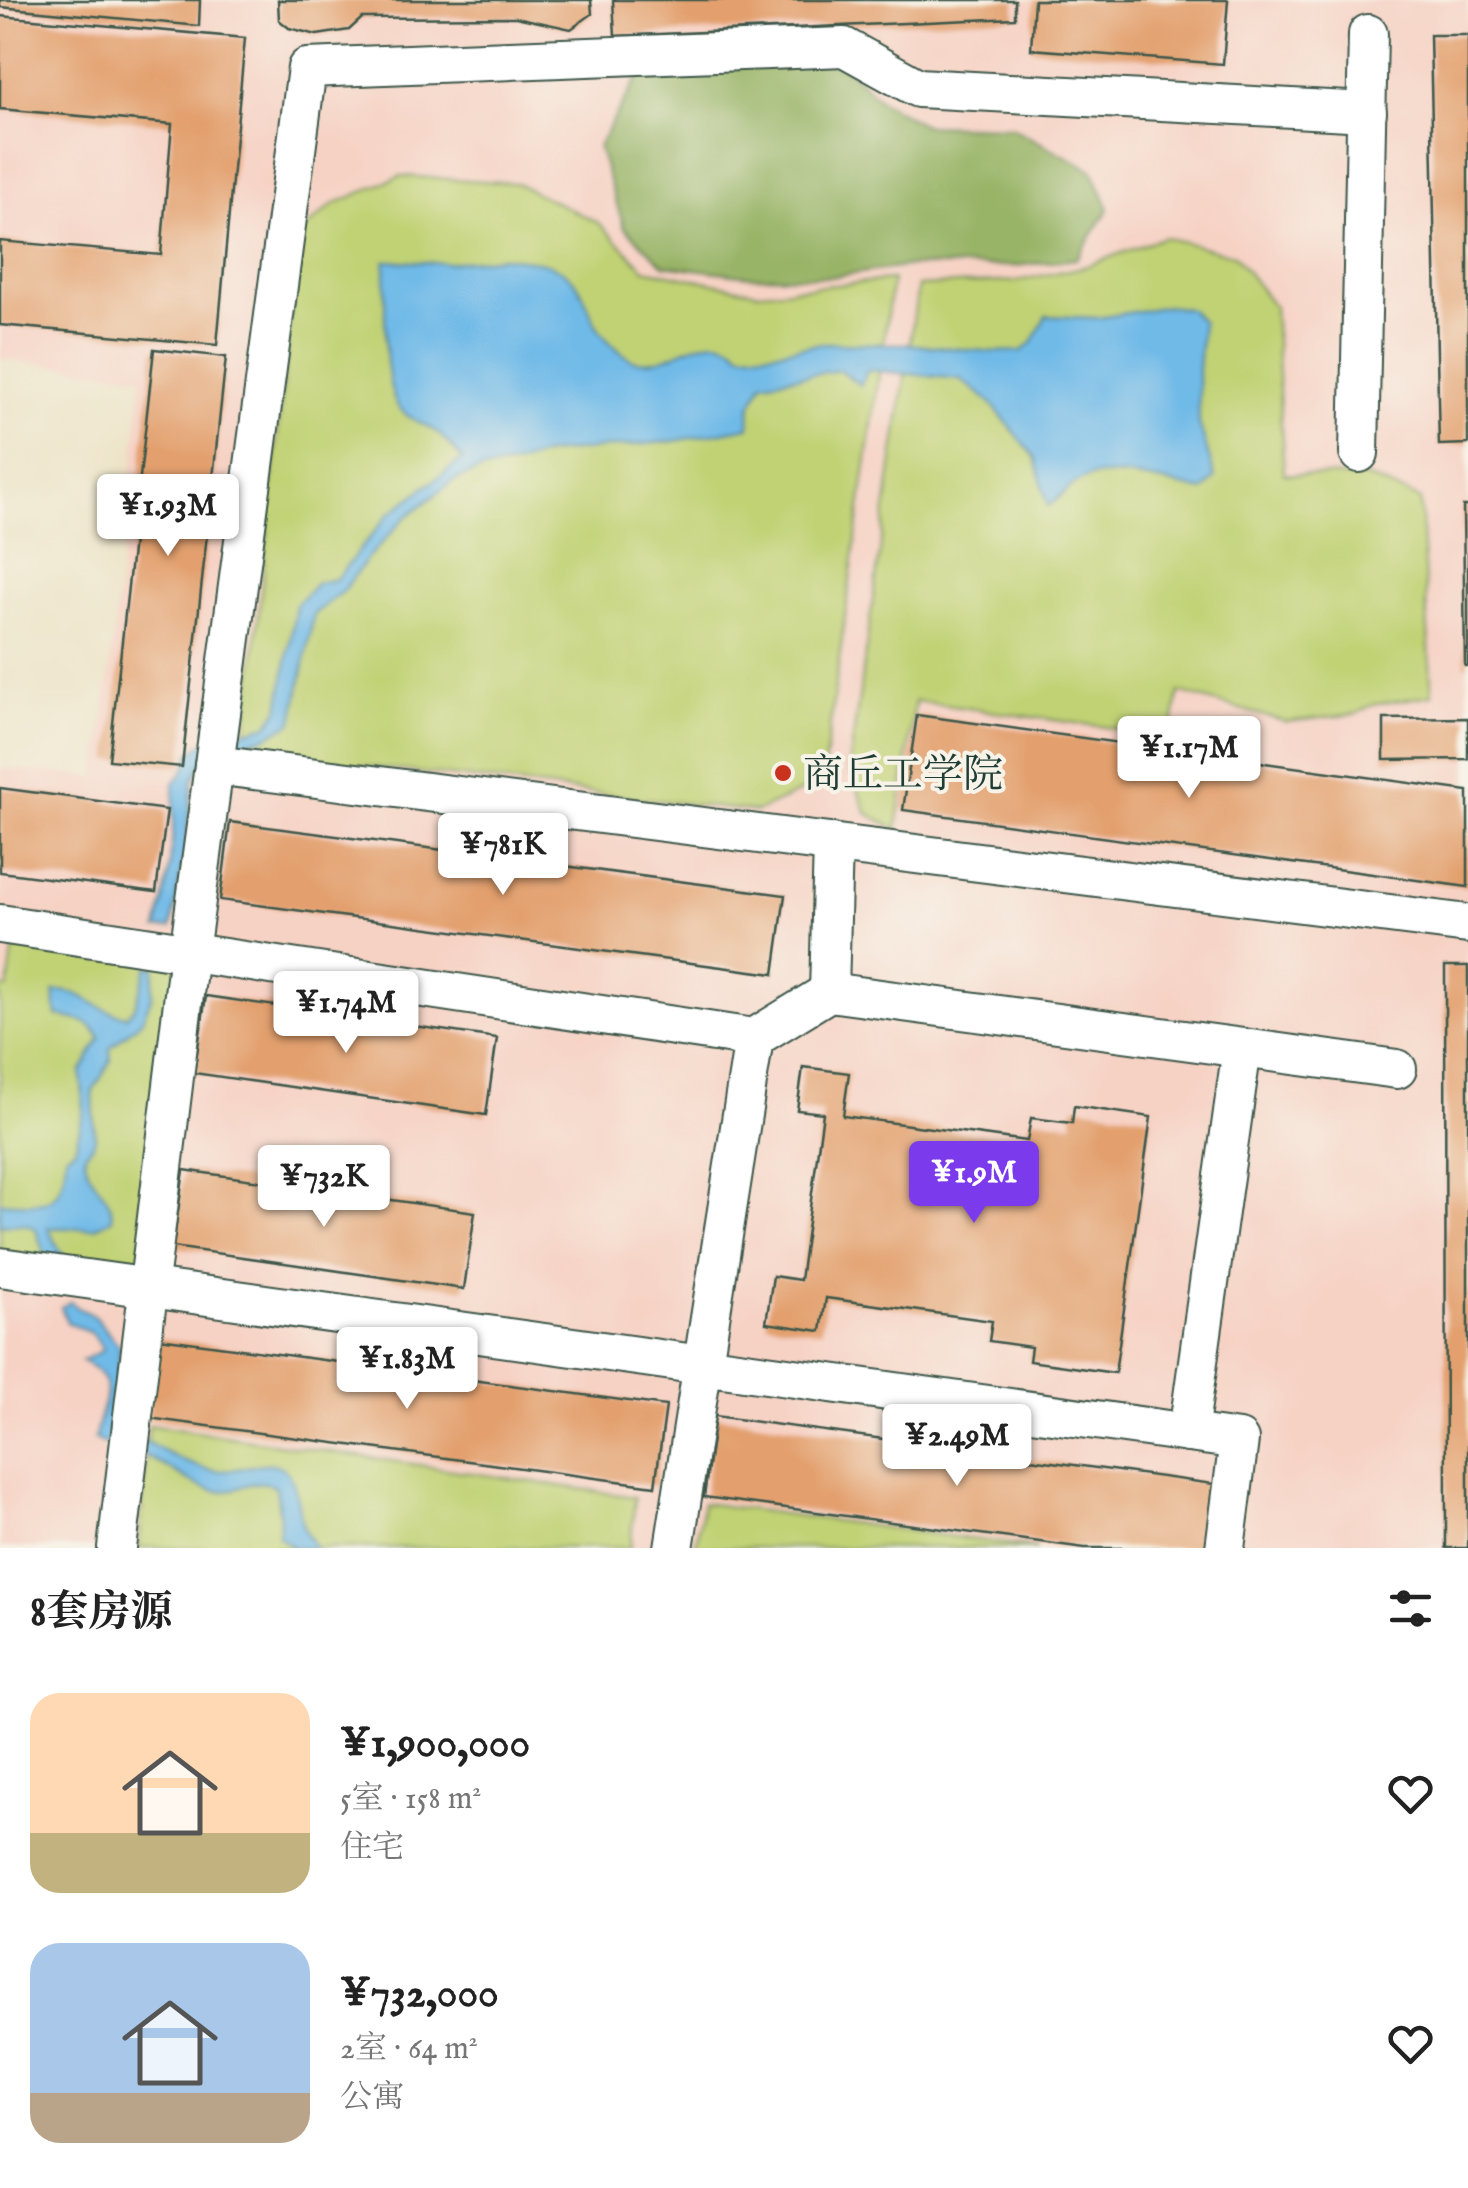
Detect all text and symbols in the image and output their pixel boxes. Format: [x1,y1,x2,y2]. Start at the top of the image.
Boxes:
pin: ¥1.93M [87,474,249,559]
text: ¥1.93M [119,486,217,527]
pin: ¥1.17M [1108,716,1270,801]
text: ¥1.17M [1139,728,1239,769]
place label: 商丘工学院 [803,751,1003,802]
marker: 商丘工学院 [772,762,794,784]
pin: ¥781K [433,813,573,898]
text: ¥781K [460,825,546,866]
pin: ¥1.74M [265,971,427,1056]
text: ¥1.74M [295,983,397,1024]
pin: ¥1.9M [904,1141,1044,1226]
pin: ¥732K [254,1145,394,1230]
text: ¥1.9M [931,1153,1017,1194]
text: ¥732K [280,1157,368,1198]
pin: ¥1.83M [326,1327,488,1412]
text: ¥1.83M [359,1339,455,1380]
pin: ¥2.49M [876,1404,1038,1489]
text: ¥2.49M [904,1416,1010,1457]
icon: filters [1383,1581,1438,1636]
text: 8套房源 [30,1587,172,1640]
text: ¥1,900,000 [340,1718,530,1771]
icon: home [110,1733,230,1853]
icon: heart [1383,1766,1438,1821]
text: 5室 · 158 m² [340,1779,481,1820]
text: 住宅 [340,1828,404,1869]
text: ¥732,000 [340,1968,499,2021]
icon: home [110,1983,230,2103]
icon: heart [1383,2016,1438,2071]
text: 2室 · 64 m² [340,2029,478,2070]
text: 公寓 [340,2078,404,2119]

